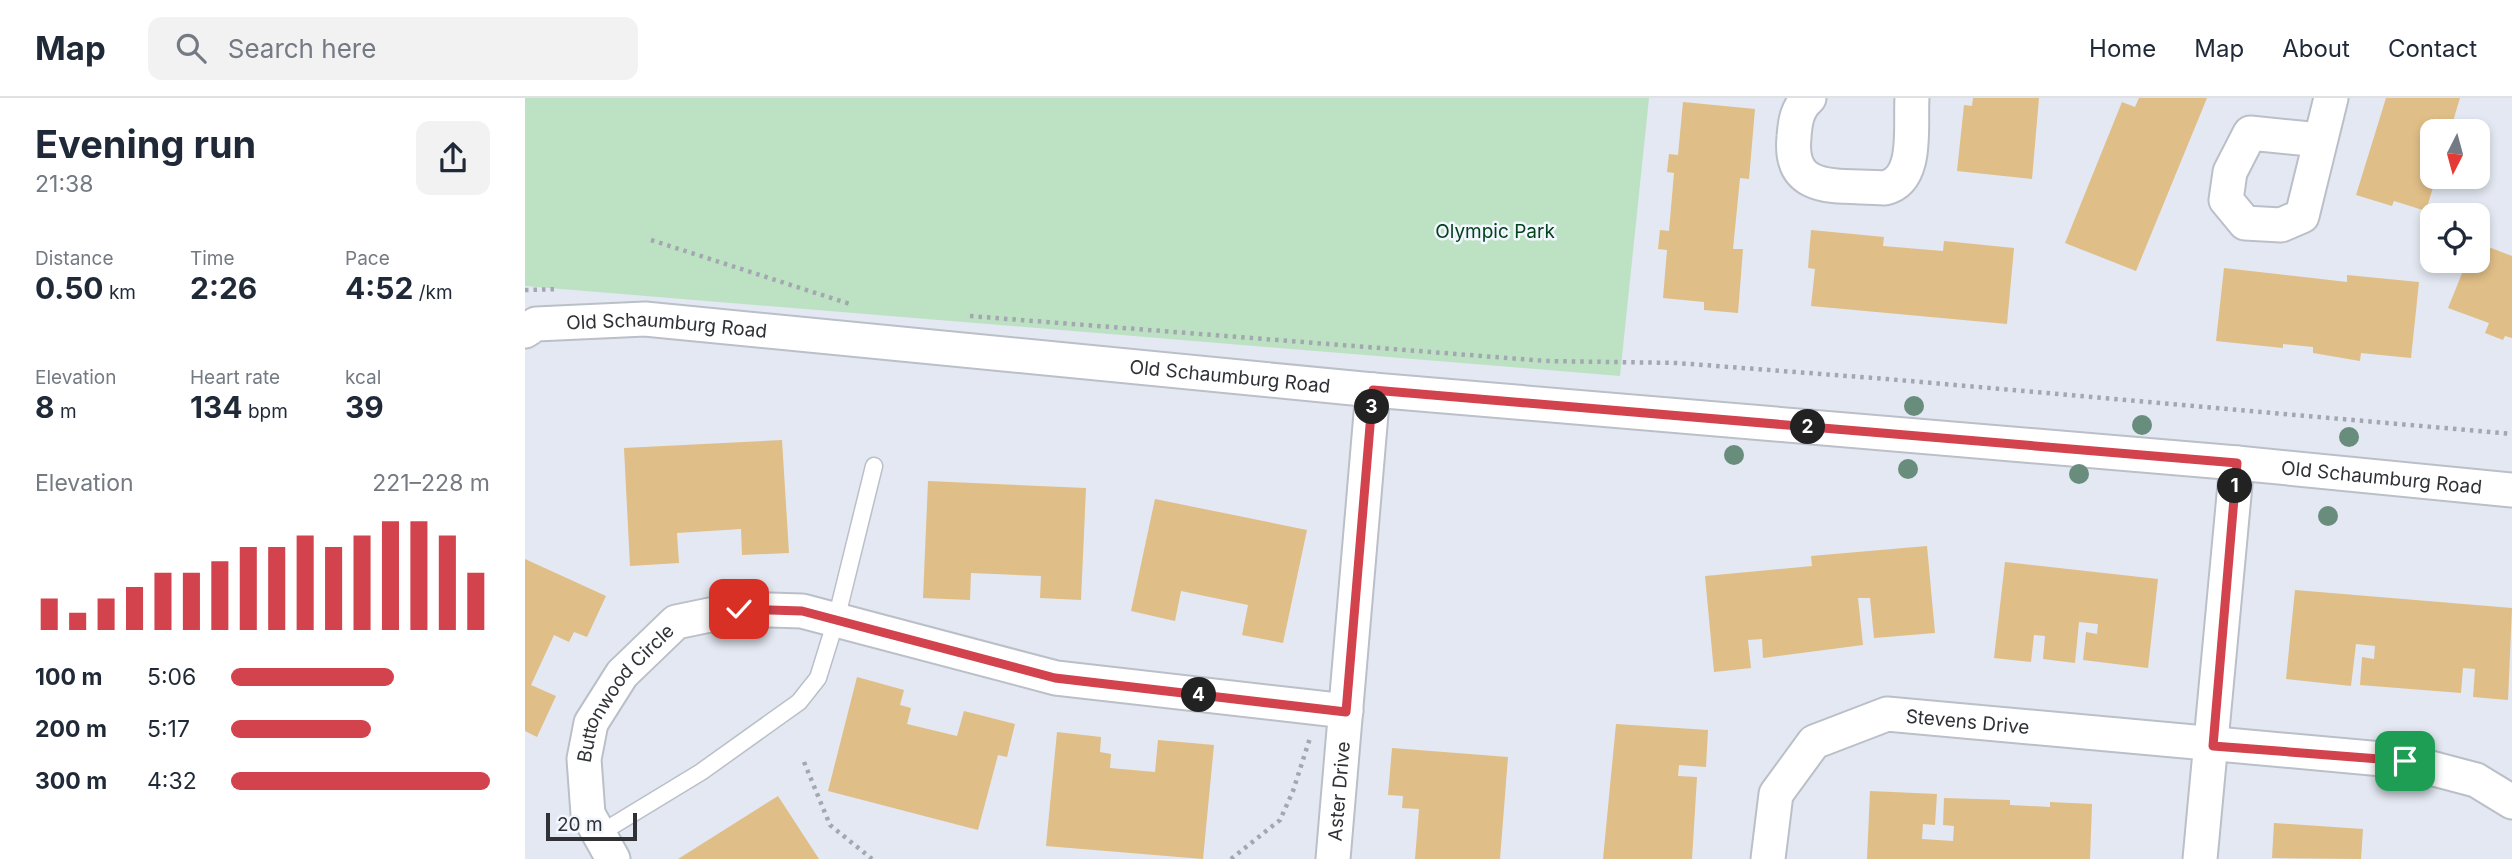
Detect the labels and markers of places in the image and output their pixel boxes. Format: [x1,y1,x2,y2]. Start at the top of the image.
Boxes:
pin: 3 [1355,390,1389,424]
pin: 2 [1791,410,1825,444]
pin: 1 [2217,468,2253,504]
pin [709,579,769,639]
pin: 4 [1181,678,1217,712]
pin [2375,731,2435,791]

